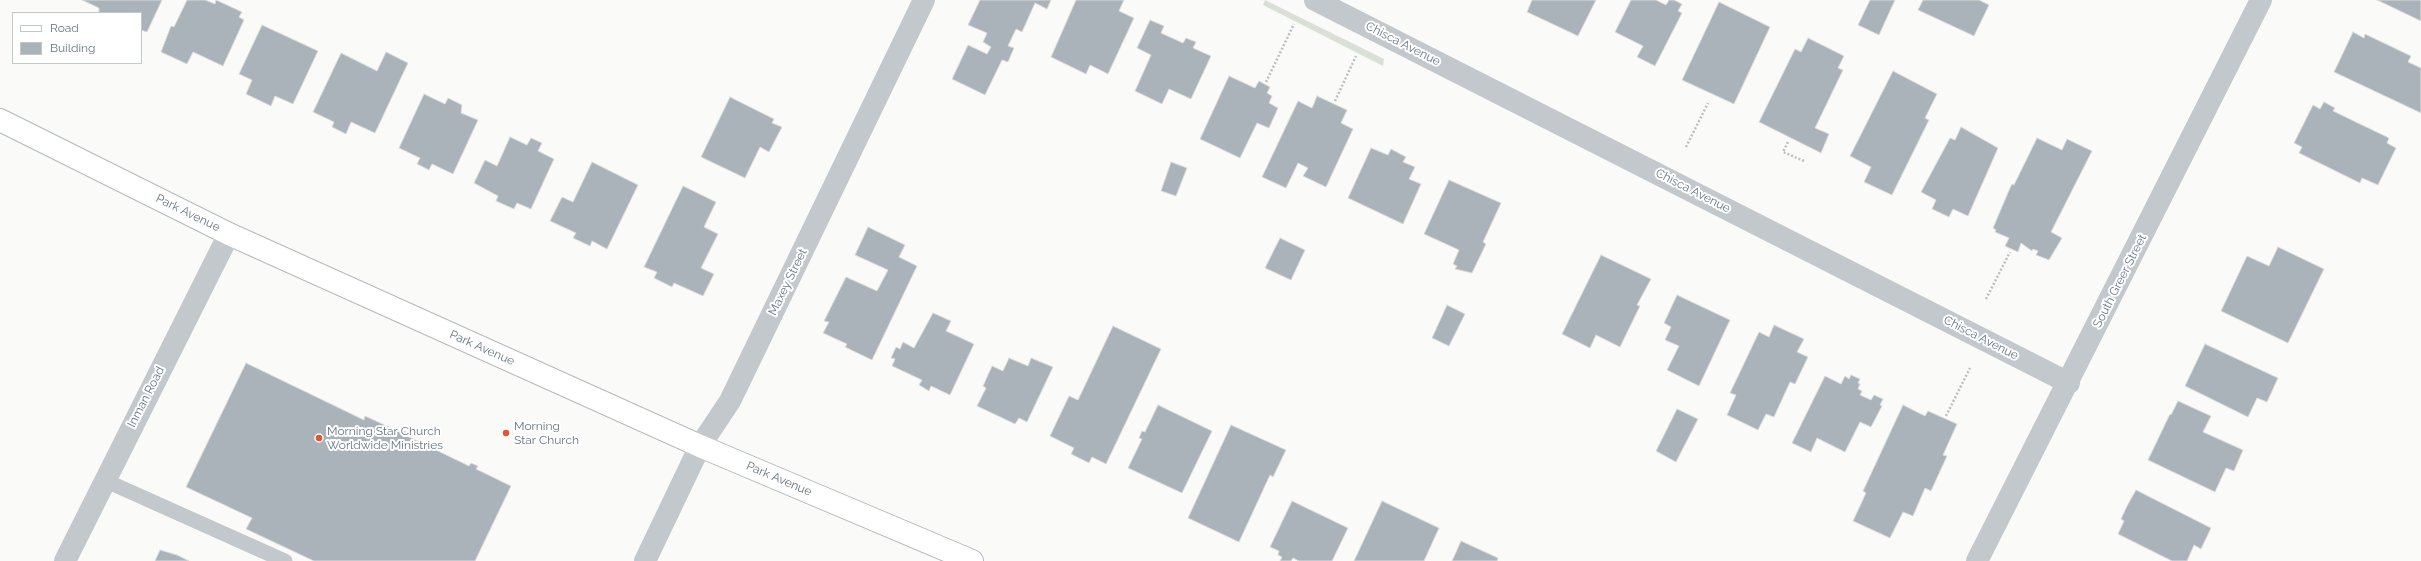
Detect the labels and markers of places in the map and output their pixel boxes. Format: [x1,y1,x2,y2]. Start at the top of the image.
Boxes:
place label: Morning Star Church [514,419,579,447]
place label: Morning Star Church Worldwide Ministries [327,424,443,452]
marker: Morning Star Church [501,428,511,438]
marker: Morning Star Church Worldwide Ministries [314,433,324,443]

